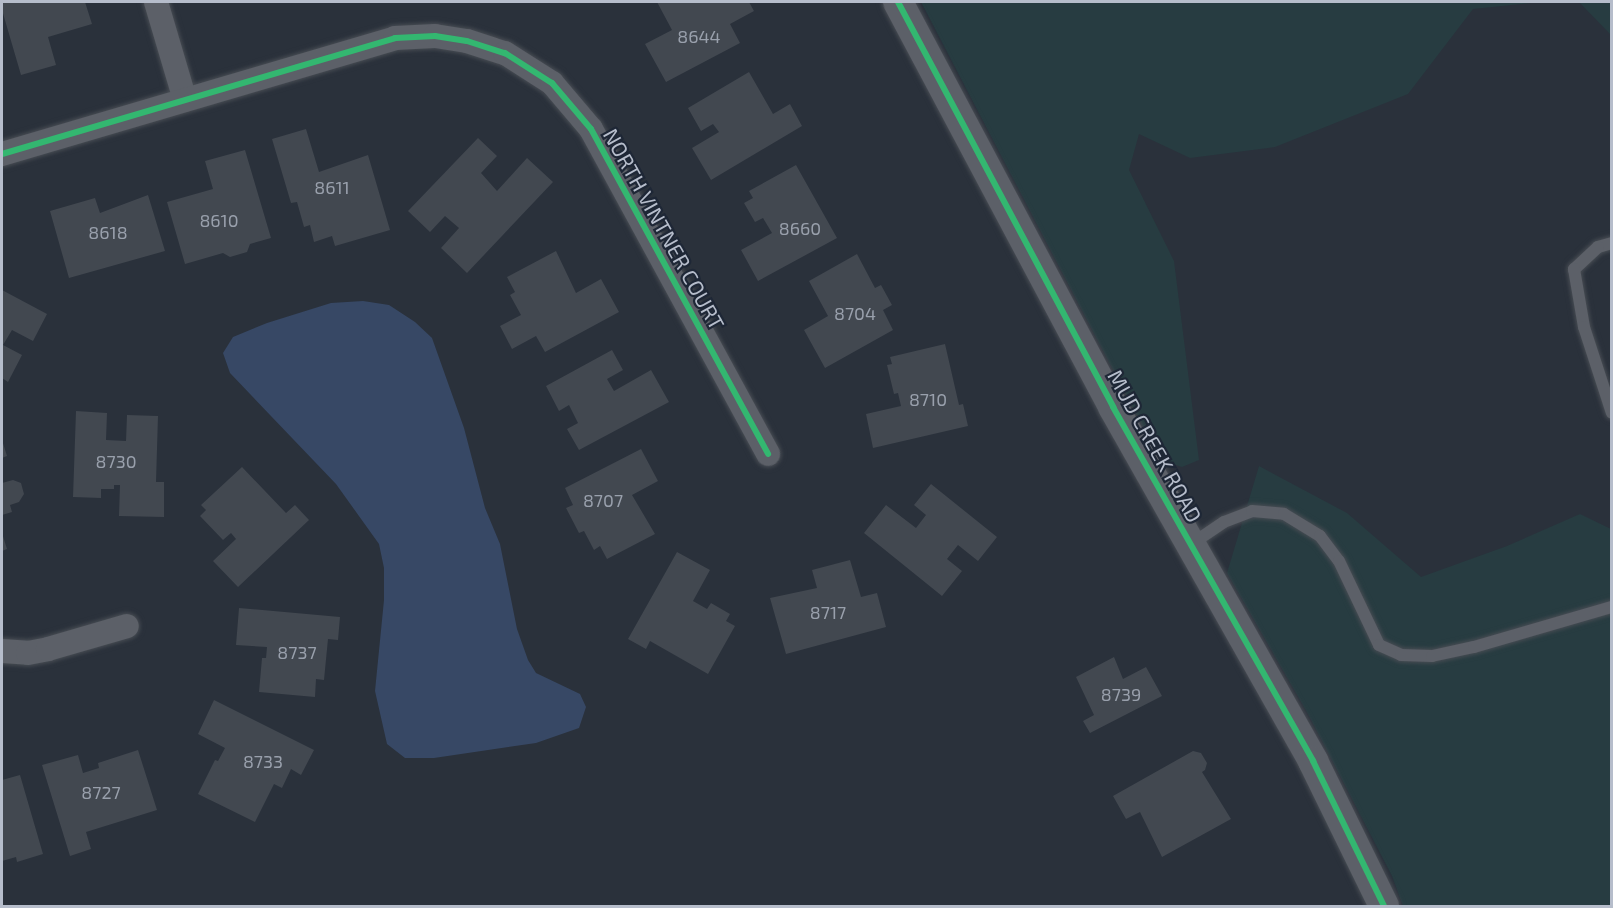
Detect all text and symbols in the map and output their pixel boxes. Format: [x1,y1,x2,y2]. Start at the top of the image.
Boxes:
house number: 8644 [677,25,721,47]
street label: NORTH VINTNER COURT [598,124,730,334]
house number: 8611 [314,176,350,198]
house number: 8610 [199,209,239,231]
house number: 8660 [779,217,821,239]
house number: 8618 [88,221,128,243]
house number: 8704 [834,302,876,324]
street label: MUD CREEK ROAD [1103,365,1207,527]
house number: 8710 [909,388,947,410]
house number: 8730 [95,450,137,472]
house number: 8707 [583,489,623,511]
house number: 8717 [810,601,846,623]
house number: 8737 [277,641,317,663]
house number: 8739 [1101,683,1141,705]
house number: 8733 [243,750,283,772]
house number: 8727 [81,781,121,803]

